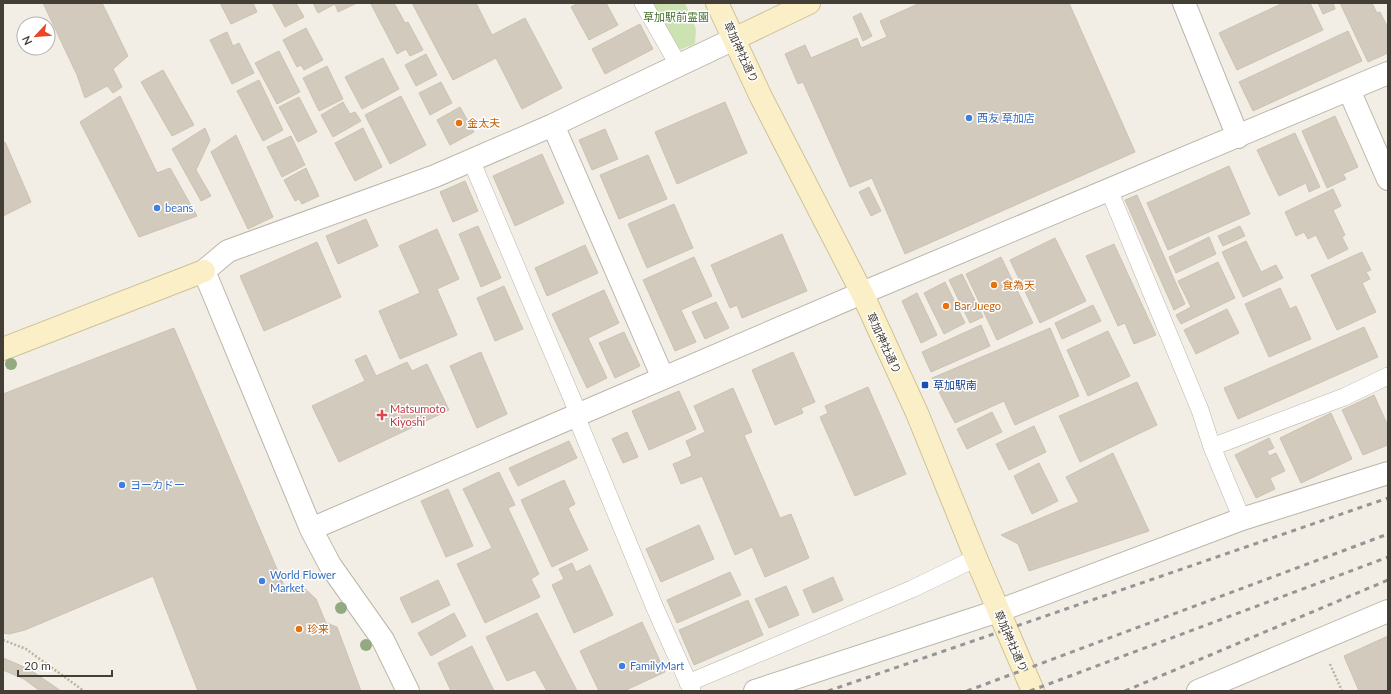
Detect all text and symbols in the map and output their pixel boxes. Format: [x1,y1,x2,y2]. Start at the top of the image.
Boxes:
park label: 草加駅前霊園 [643,10,709,23]
north arrow [16,16,56,56]
street label: 草加神社通り [722,19,761,84]
text: N [19,34,34,47]
place label: 西友 草加店 [977,111,1035,124]
marker: 西友 草加店 [964,113,974,123]
place label: 金太夫 [467,116,500,129]
marker: 金太夫 [454,118,464,128]
place label: beans [165,201,194,214]
marker: beans [152,203,162,213]
place label: 食為天 [1002,278,1035,291]
marker: 食為天 [989,280,999,290]
place label: Bar Juego [954,299,1001,312]
marker: Bar Juego [941,301,951,311]
street label: 草加神社通り [865,310,904,375]
place label: 草加駅南 [933,378,977,391]
marker: 草加駅南 [920,380,930,390]
place label: Matsumoto Kiyoshi [390,402,446,428]
marker: Matsumoto Kiyoshi [377,410,387,420]
place label: ヨーカドー [130,478,185,491]
marker: ヨーカドー [117,480,127,490]
place label: World Flower Market [270,568,336,594]
marker: World Flower Market [257,576,267,586]
street label: 草加神社通り [992,608,1031,674]
place label: 珍来 [307,622,329,635]
marker: 珍来 [294,624,304,634]
scale bar [18,652,112,678]
text: 20 m [24,658,51,673]
place label: FamilyMart [630,659,684,672]
marker: FamilyMart [617,661,627,671]

